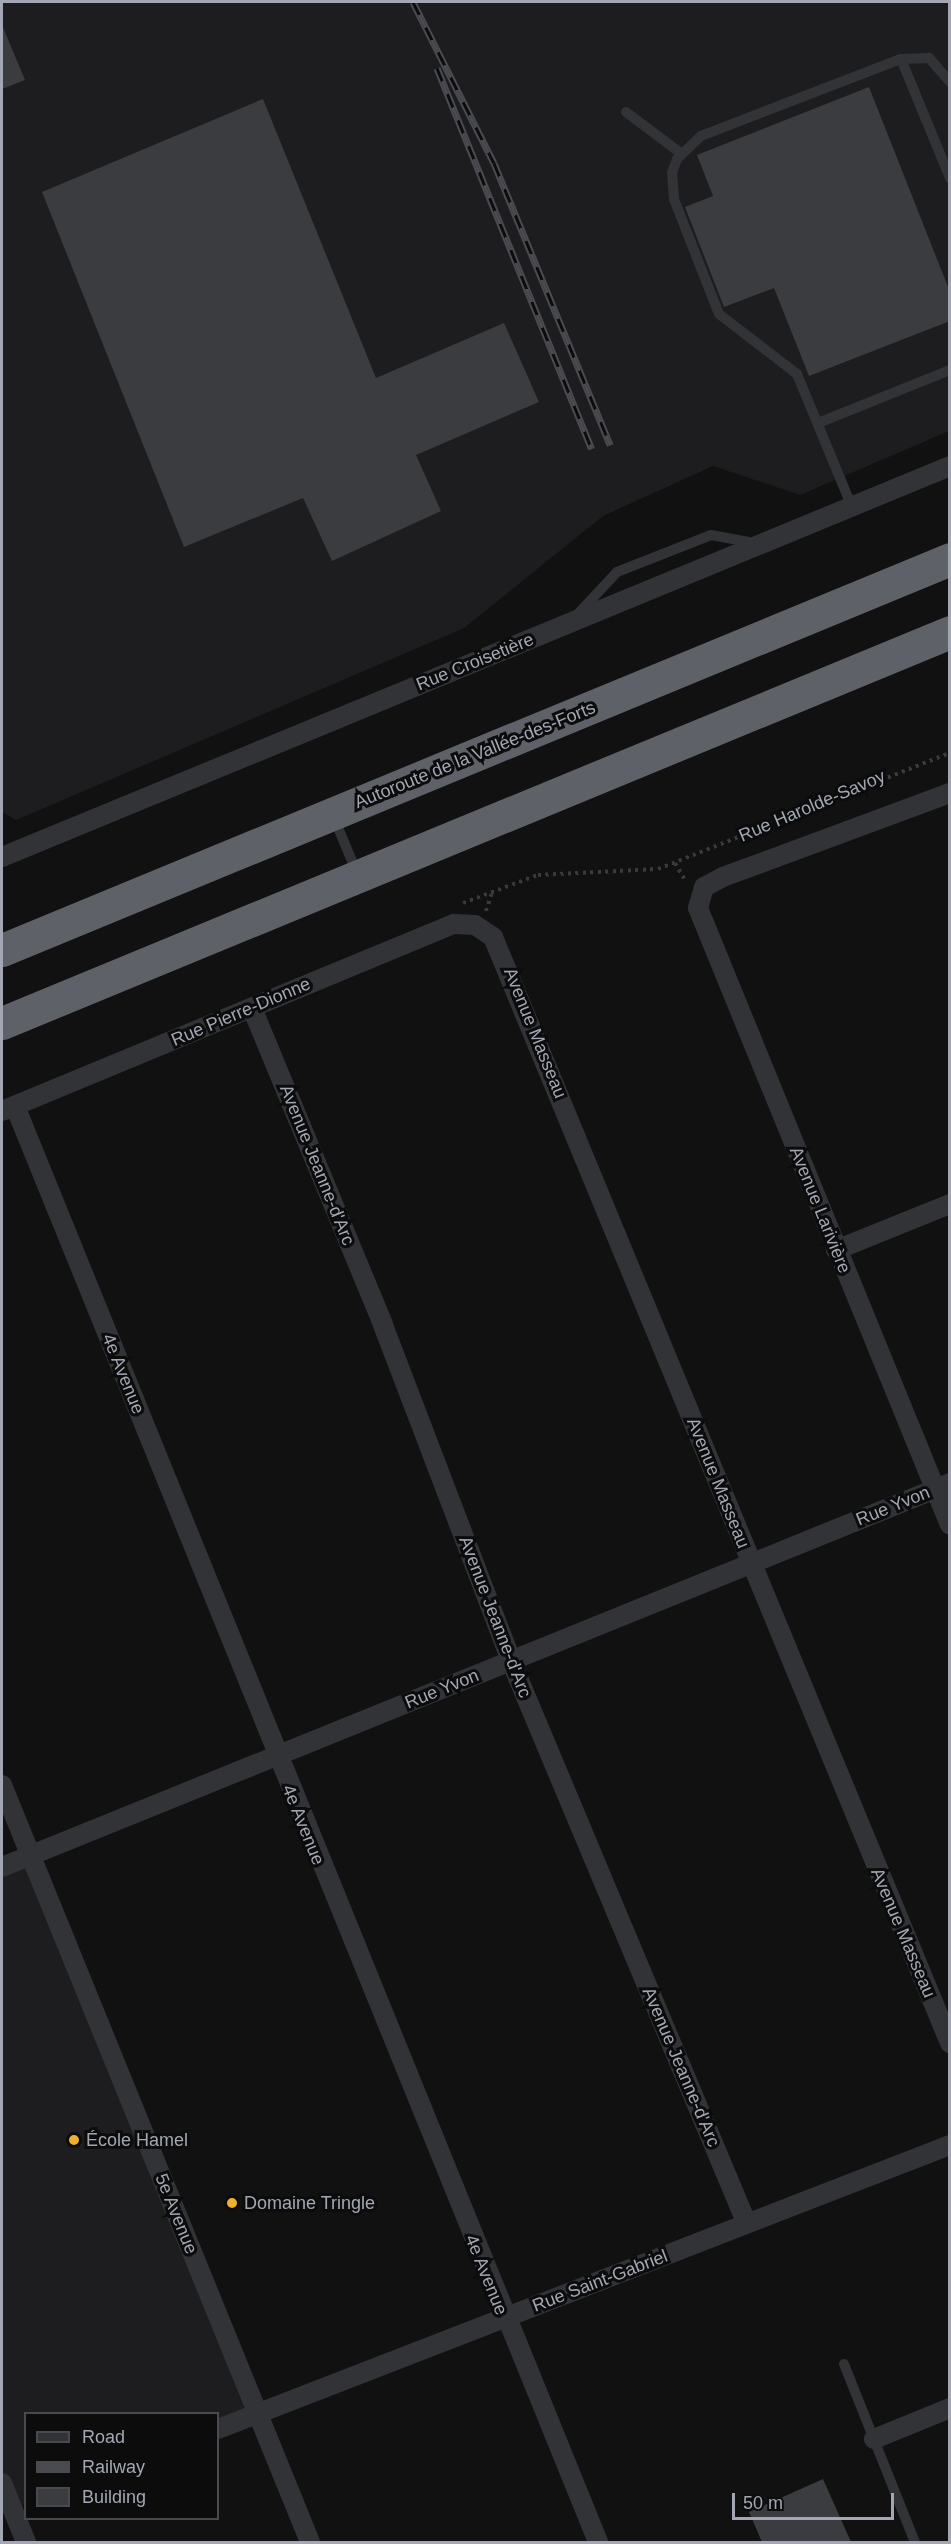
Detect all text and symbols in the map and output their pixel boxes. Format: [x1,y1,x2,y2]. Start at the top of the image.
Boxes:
street label: Rue Croisetière [413,629,537,695]
street label: Autoroute de la Vallée-des-Forts [351,697,599,813]
street label: Rue Harolde-Savoy [735,765,889,847]
street label: Avenue Masseau [499,965,571,1101]
street label: Rue Pierre-Dionne [168,973,314,1051]
street label: Avenue Jeanne-d'Arc [275,1082,359,1248]
street label: Avenue Larivière [785,1143,855,1277]
street label: 4e Avenue [97,1330,149,1418]
street label: Avenue Masseau [682,1415,754,1551]
street label: Rue Yvon [853,1481,933,1531]
street label: Avenue Jeanne-d'Arc [454,1533,536,1701]
street label: Rue Yvon [402,1664,482,1714]
street label: 4e Avenue [277,1781,329,1869]
street label: Avenue Masseau [866,1865,940,2001]
street label: Avenue Jeanne-d'Arc [638,1984,724,2150]
place label: École Hamel [86,2129,188,2151]
marker: École Hamel [67,2133,81,2147]
street label: 5e Avenue [150,2170,202,2258]
place label: Domaine Tringle [244,2192,375,2214]
marker: Domaine Tringle [225,2196,239,2210]
street label: 4e Avenue [460,2231,512,2319]
street label: Rue Saint-Gabriel [529,2245,671,2317]
legend [24,2412,219,2520]
text: Road [82,2427,125,2447]
text: Railway [82,2457,145,2477]
scale bar [735,2481,897,2519]
text: Building [82,2487,146,2507]
text: 50 m [743,2493,783,2513]

